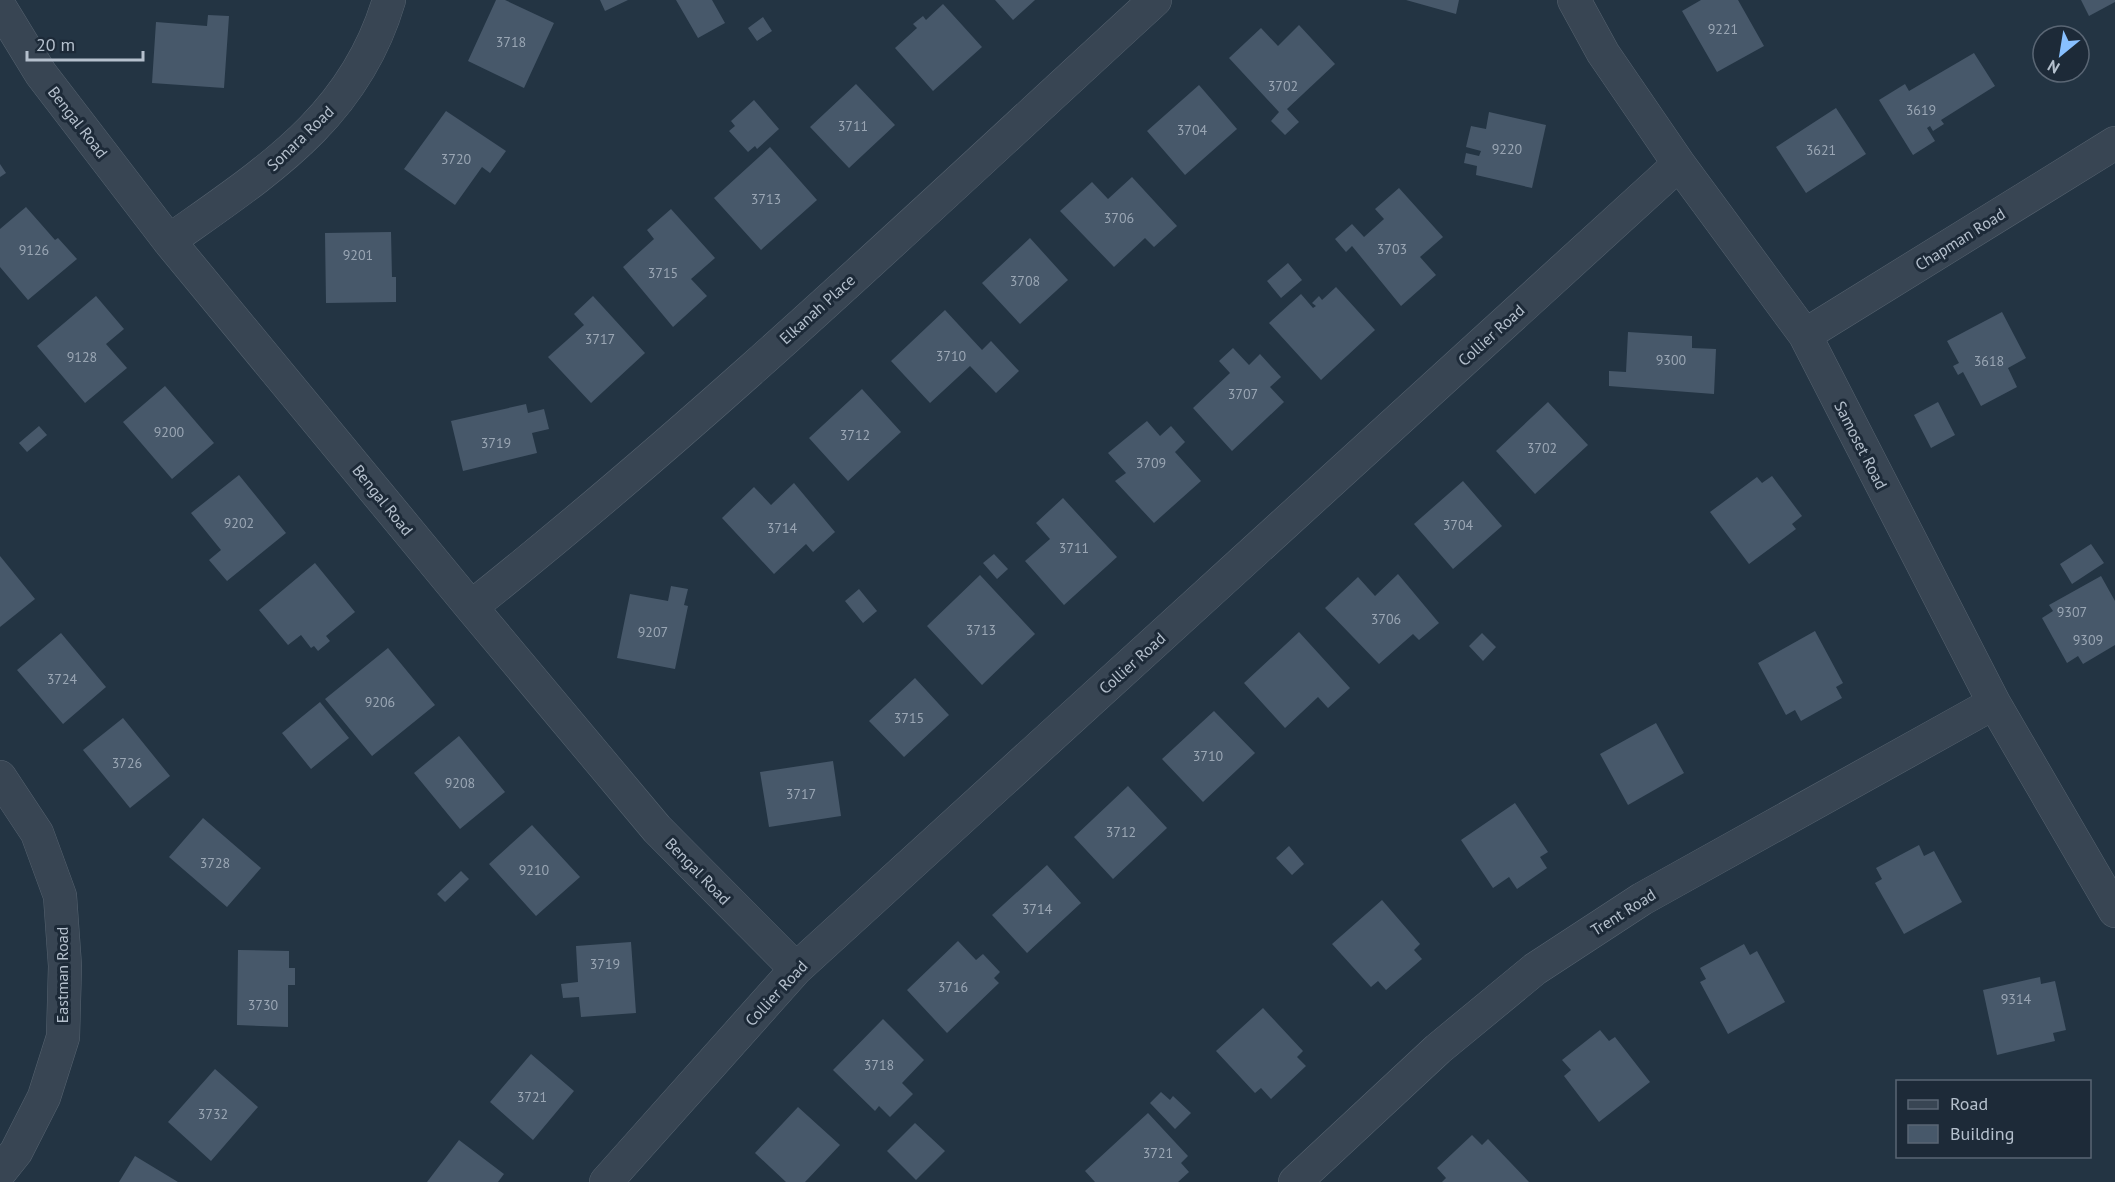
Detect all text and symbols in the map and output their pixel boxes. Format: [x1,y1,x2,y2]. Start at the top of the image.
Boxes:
house number: 9221 [1708,20,1738,38]
scale bar [27,24,142,62]
north arrow [2031,24,2091,84]
text: 20 m [36,33,75,56]
house number: 3718 [496,33,526,51]
text: N [2044,56,2063,78]
house number: 3702 [1268,77,1298,95]
street label: Bengal Road [44,82,112,162]
street label: Sonara Road [262,101,338,175]
house number: 3619 [1906,101,1936,119]
house number: 3711 [838,117,868,135]
house number: 3704 [1177,121,1208,139]
house number: 9220 [1492,140,1523,158]
house number: 3621 [1806,141,1836,159]
house number: 3720 [441,150,472,168]
house number: 3713 [751,190,781,208]
street label: Chapman Road [1911,203,2009,275]
house number: 3706 [1104,209,1134,227]
house number: 3703 [1377,240,1407,258]
house number: 9126 [19,241,49,259]
house number: 9201 [343,246,373,264]
house number: 3715 [648,264,678,282]
street label: Elkanah Place [775,270,859,348]
house number: 3708 [1010,272,1040,290]
street label: Collier Road [1454,300,1528,370]
house number: 3717 [585,330,615,348]
house number: 3710 [936,347,967,365]
house number: 9128 [67,348,97,366]
house number: 9300 [1656,351,1687,369]
house number: 3618 [1974,352,2004,370]
house number: 3707 [1228,385,1258,403]
street label: Samoset Road [1830,397,1892,493]
house number: 9200 [154,423,185,441]
house number: 3712 [840,426,870,444]
house number: 3719 [481,434,511,452]
house number: 3702 [1527,439,1557,457]
house number: 3709 [1136,454,1166,472]
street label: Bengal Road [348,460,418,540]
house number: 9202 [224,514,254,532]
house number: 3704 [1443,516,1474,534]
house number: 3714 [767,519,798,537]
house number: 3711 [1059,539,1089,557]
house number: 9307 [2057,603,2087,621]
house number: 3706 [1371,610,1401,628]
house number: 3713 [966,621,996,639]
house number: 9207 [638,623,668,641]
street label: Collier Road [1095,628,1169,698]
house number: 9309 [2073,631,2103,649]
house number: 3724 [47,670,78,688]
house number: 9206 [365,693,395,711]
house number: 3715 [894,709,924,727]
house number: 3710 [1193,747,1224,765]
house number: 3726 [112,754,142,772]
house number: 9208 [445,774,475,792]
house number: 3717 [786,785,816,803]
house number: 3712 [1106,823,1136,841]
street label: Bengal Road [661,833,735,909]
house number: 3728 [200,854,230,872]
house number: 9210 [519,861,550,879]
street label: Trent Road [1587,884,1659,940]
house number: 3714 [1022,900,1053,918]
street label: Eastman Road [52,927,72,1023]
house number: 3719 [590,955,620,973]
street label: Collier Road [741,956,811,1030]
house number: 3716 [938,978,968,996]
house number: 9314 [2001,990,2032,1008]
house number: 3730 [248,996,279,1014]
house number: 3718 [864,1056,894,1074]
legend [1896,1080,2091,1158]
house number: 3721 [517,1088,547,1106]
text: Road [1950,1092,1988,1115]
house number: 3732 [198,1105,228,1123]
text: Building [1950,1122,2014,1145]
house number: 3721 [1143,1144,1173,1162]

